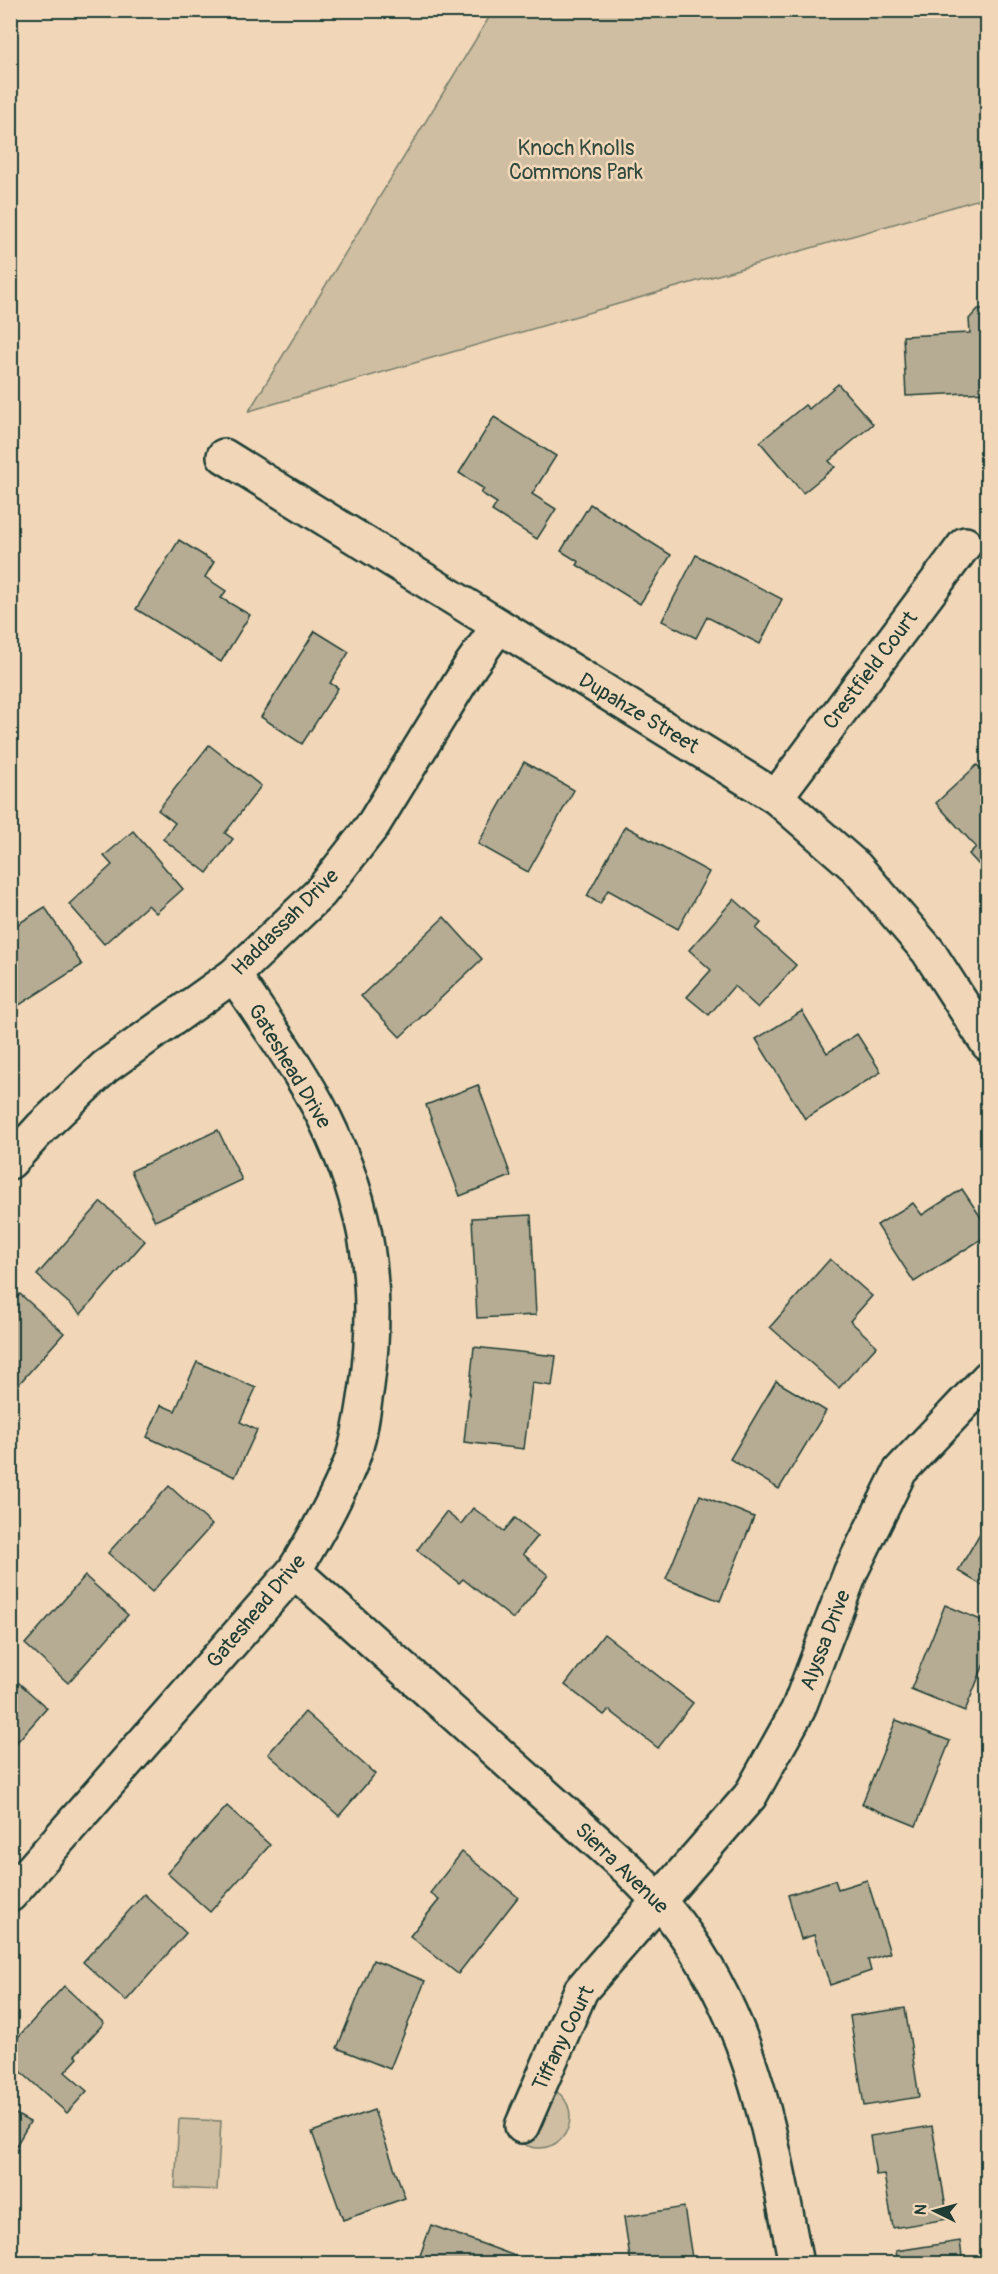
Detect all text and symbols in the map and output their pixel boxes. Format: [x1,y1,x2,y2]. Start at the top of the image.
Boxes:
park label: Knoch Knolls Commons Park [509,135,643,186]
street label: Crestfield Court [817,605,924,735]
street label: Dupahze Street [574,667,704,760]
street label: Haddassah Drive [226,862,345,982]
street label: Gateshead Drive [242,999,338,1134]
street label: Gateshead Drive [201,1548,312,1674]
street label: Alyssa Drive [794,1585,857,1694]
street label: Sierra Avenue [569,1817,675,1920]
street label: Tiffany Court [526,1981,601,2095]
north arrow [905,2181,965,2241]
text: N [911,2203,932,2216]

